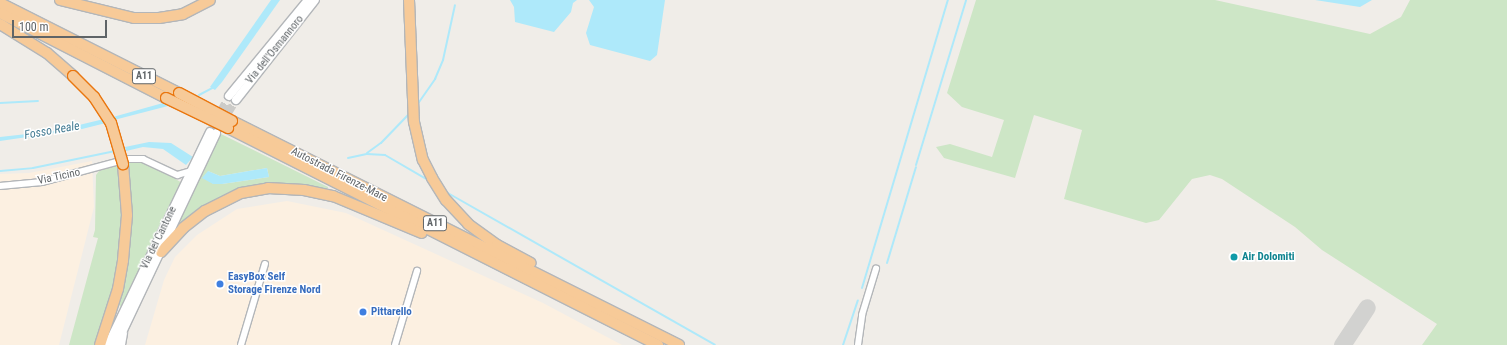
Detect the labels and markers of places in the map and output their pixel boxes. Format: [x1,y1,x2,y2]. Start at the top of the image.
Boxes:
place label: Air Dolomiti [1242,250,1295,264]
marker: Air Dolomiti [1229,252,1239,262]
place label: EasyBox Self Storage Firenze Nord [228,271,321,297]
marker: EasyBox Self Storage Firenze Nord [215,279,225,289]
place label: Pittarello [371,305,412,319]
marker: Pittarello [358,307,368,317]

